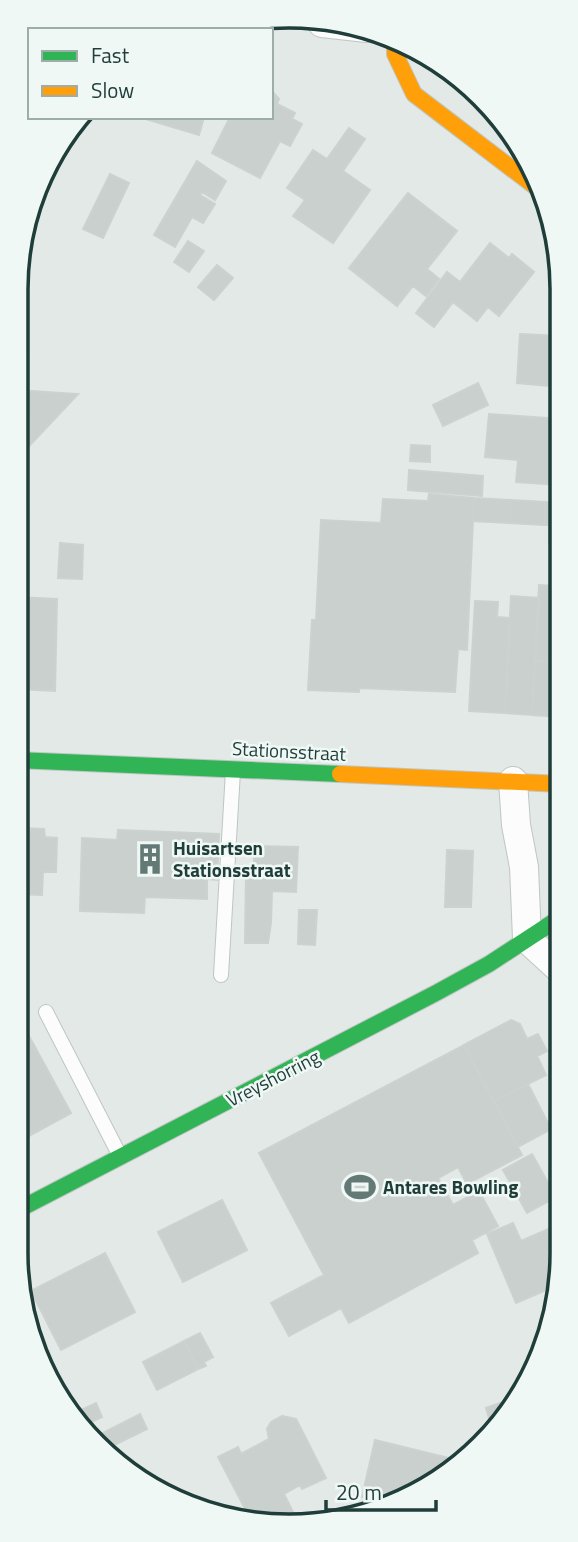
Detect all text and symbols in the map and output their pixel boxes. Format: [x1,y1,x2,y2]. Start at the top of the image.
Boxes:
legend [28,28,273,119]
text: Fast [91,39,130,71]
text: Slow [91,74,134,106]
street label: Stationsstraat [231,733,347,768]
place label: Huisartsen Stationsstraat [173,833,291,884]
building icon: Huisartsen Stationsstraat [133,842,167,876]
street label: Vreyshorring [221,1041,325,1114]
sports icon: Antares Bowling [343,1170,377,1204]
place label: Antares Bowling [383,1172,519,1201]
scale bar [326,1468,436,1512]
text: 20 m [336,1476,382,1508]

